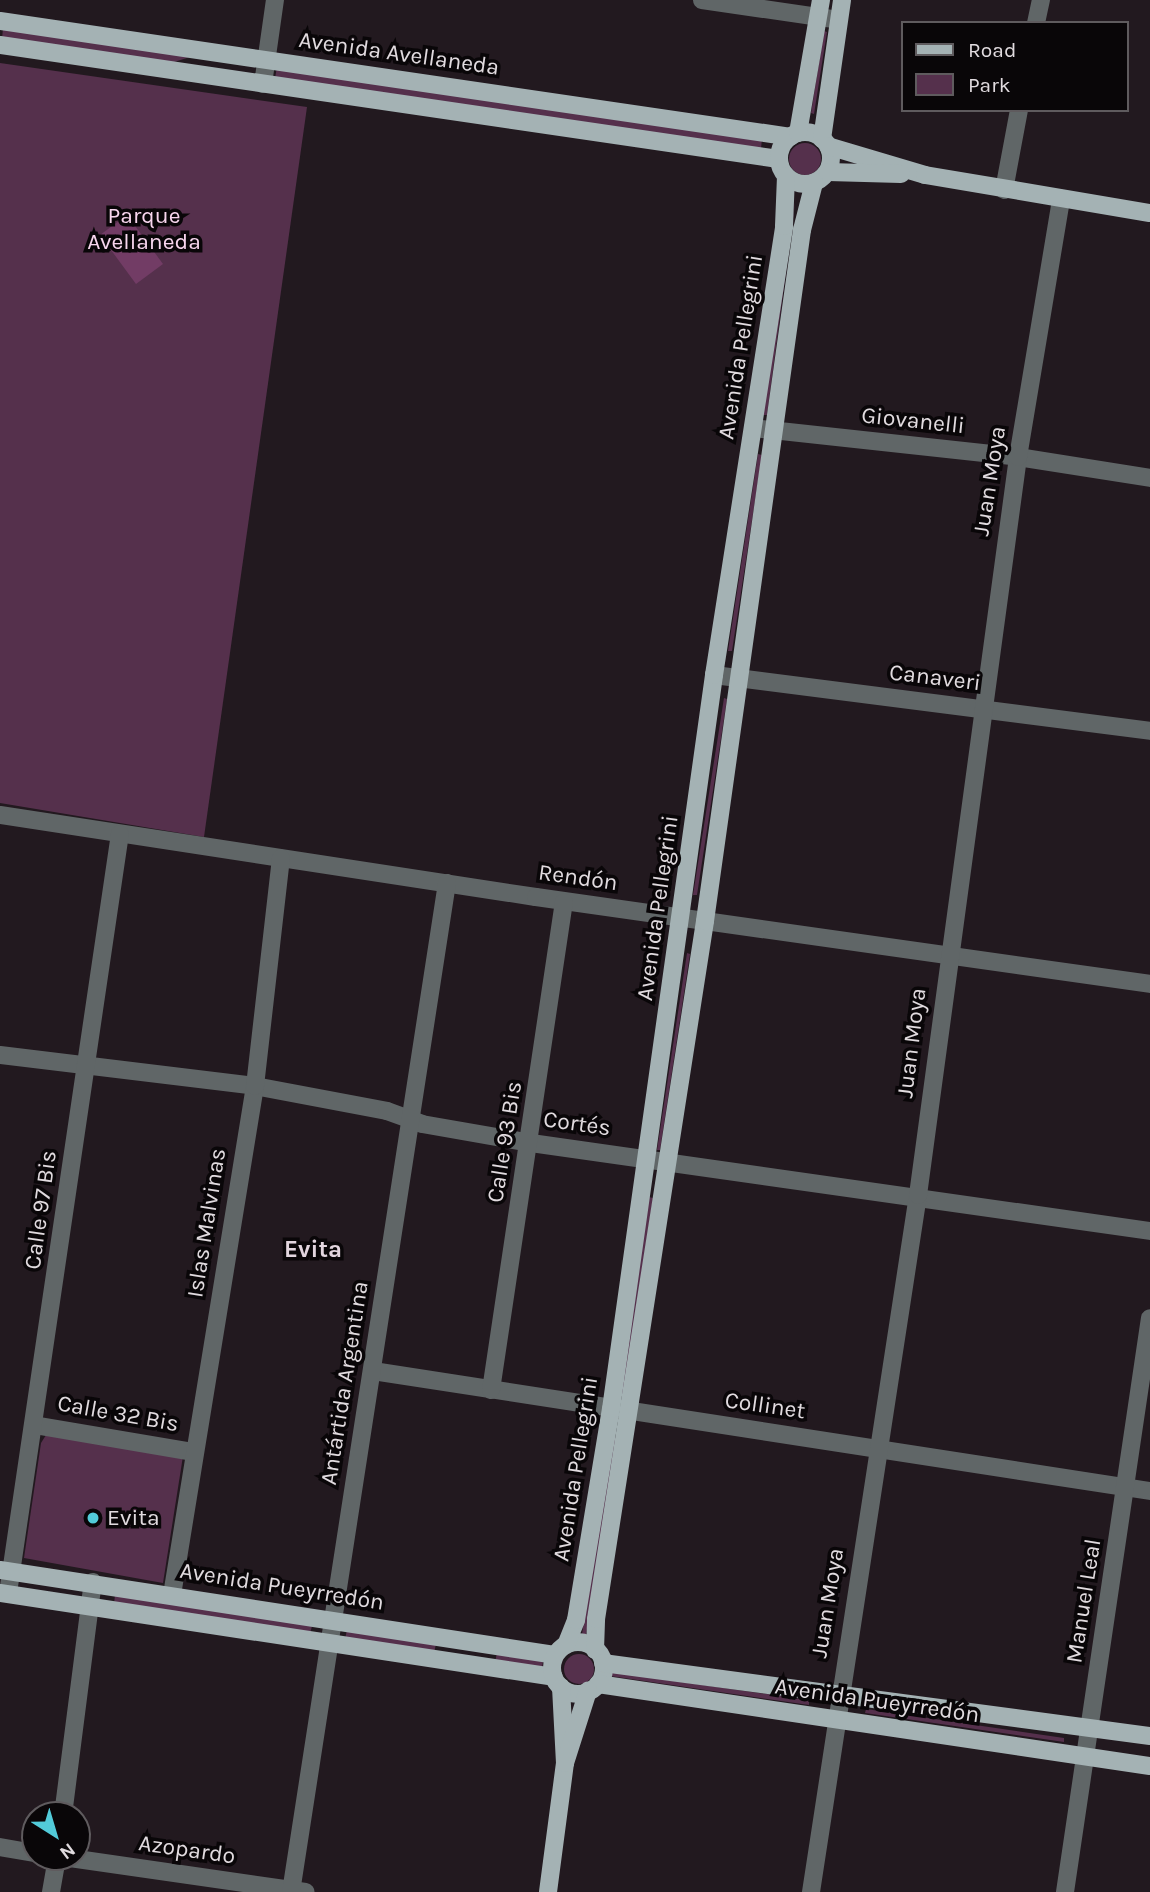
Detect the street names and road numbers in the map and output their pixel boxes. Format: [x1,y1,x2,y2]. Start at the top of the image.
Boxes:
street label: Avenida Avellaneda [297,26,501,82]
street label: Avenida Pellegrini [713,253,769,441]
street label: Giovanelli [860,402,966,440]
street label: Juan Moya [968,424,1012,538]
street label: Canaveri [888,659,982,697]
street label: Avenida Pellegrini [631,814,685,1002]
street label: Rendón [537,859,619,897]
street label: Juan Moya [892,986,932,1100]
street label: Calle 93 Bis [482,1079,528,1205]
street label: Cortés [542,1106,612,1142]
street label: Islas Malvinas [182,1146,232,1300]
street label: Calle 97 Bis [19,1149,63,1271]
street label: Antártida Argentina [315,1279,375,1487]
street label: Avenida Pellegrini [548,1375,604,1563]
street label: Collinet [723,1387,807,1425]
street label: Calle 32 Bis [55,1390,181,1438]
street label: Manuel Leal [1061,1537,1107,1665]
street label: Juan Moya [806,1546,850,1660]
street label: Avenida Pueyrredón [178,1557,386,1617]
street label: Avenida Pueyrredón [773,1673,981,1729]
street label: Azopardo [137,1830,237,1870]

